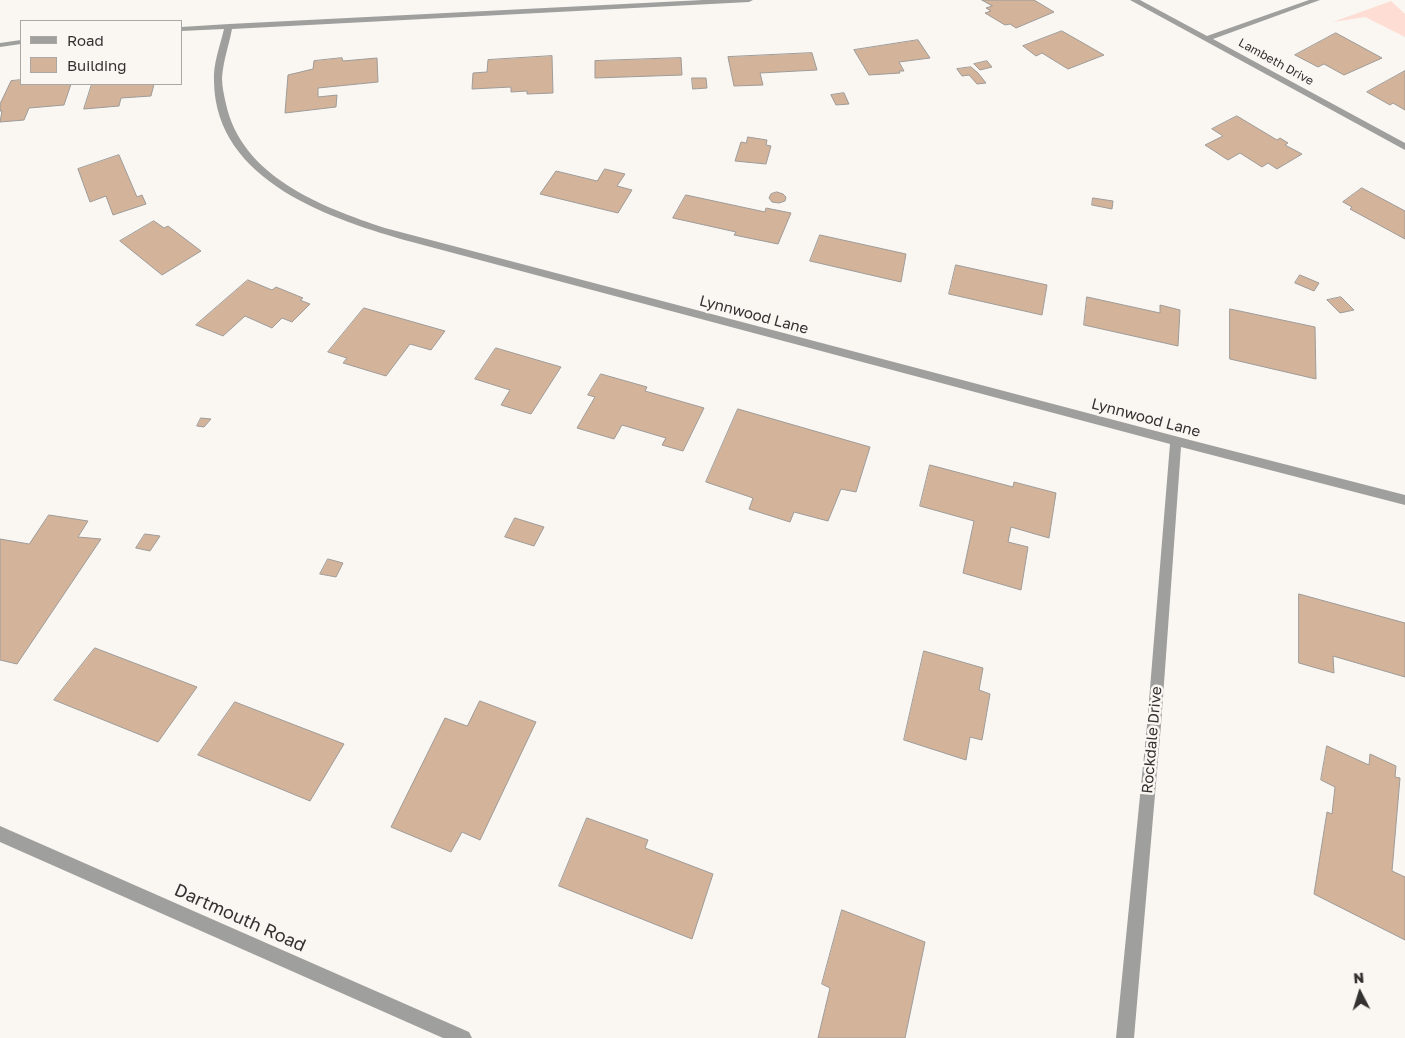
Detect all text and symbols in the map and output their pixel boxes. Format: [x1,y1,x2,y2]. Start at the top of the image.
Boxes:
legend [20,20,182,85]
text: Road [67,31,104,49]
street label: Lambeth Drive [1236,35,1316,89]
text: Building [67,56,127,74]
street label: Lynnwood Lane [698,292,810,338]
street label: Lynnwood Lane [1090,395,1202,441]
street label: Rockdale Drive [1138,686,1166,794]
street label: Dartmouth Road [171,879,309,957]
north arrow [1335,968,1385,1018]
text: N [1353,969,1365,986]

